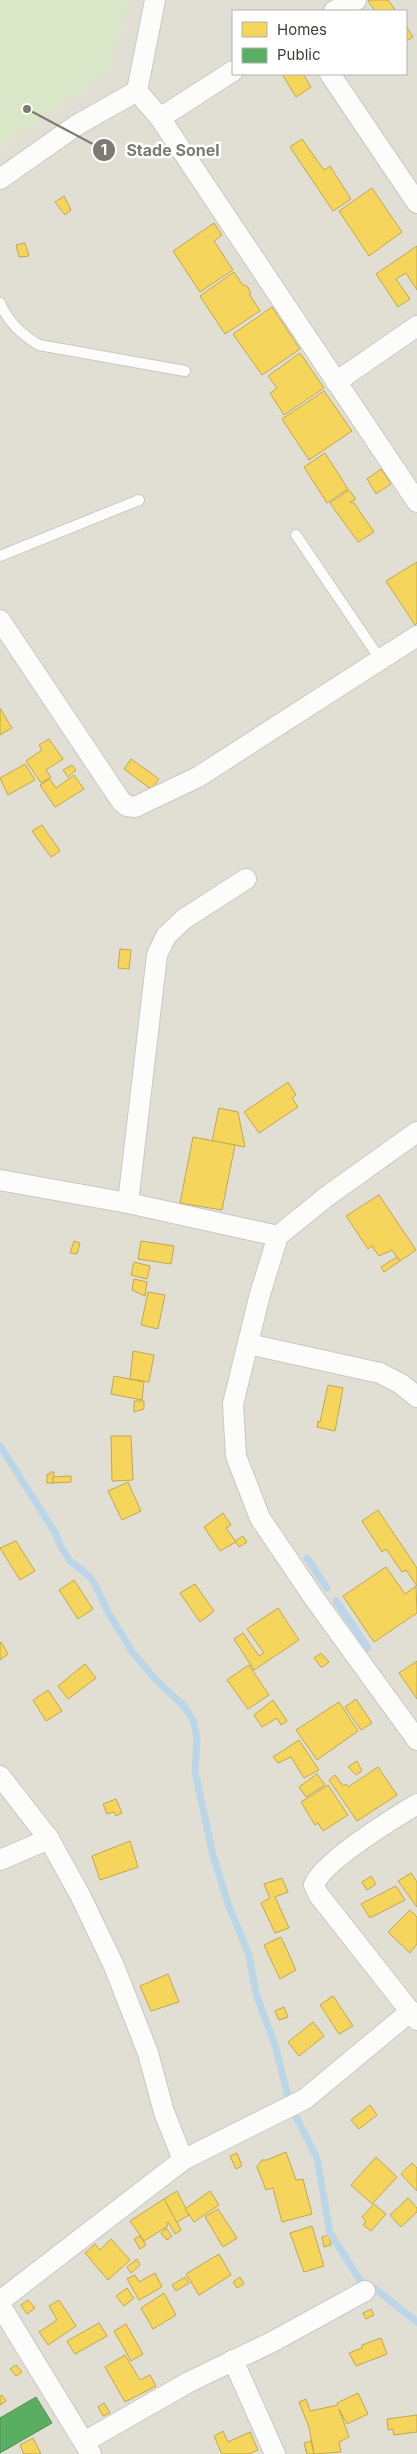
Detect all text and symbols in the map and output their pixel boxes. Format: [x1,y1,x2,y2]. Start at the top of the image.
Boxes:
legend [232,10,407,75]
text: Homes [277,20,327,39]
text: Public [277,45,320,64]
callout: Stade Sonel [91,135,229,166]
text: 1 [101,140,107,159]
text: Stade Sonel [126,140,220,160]

